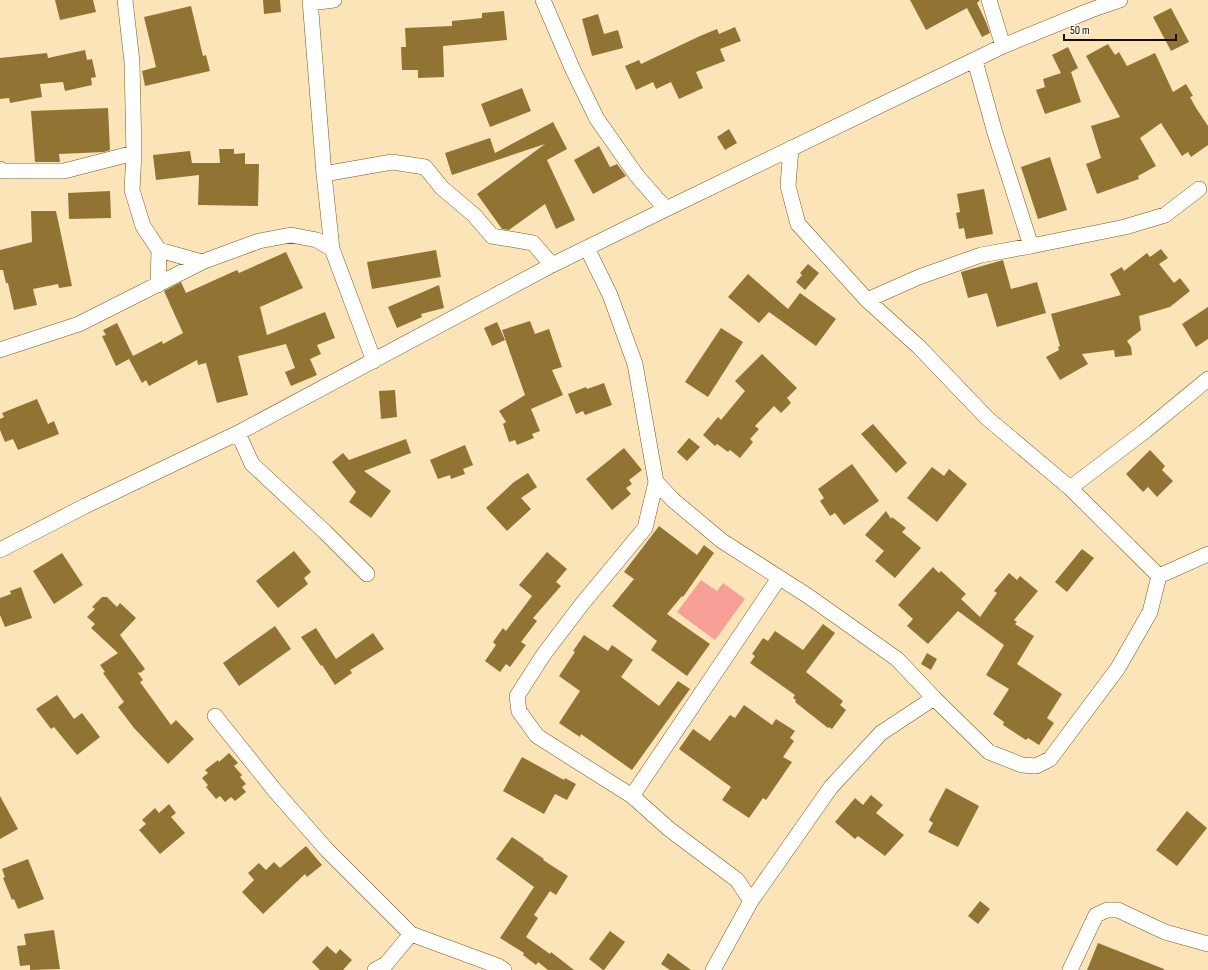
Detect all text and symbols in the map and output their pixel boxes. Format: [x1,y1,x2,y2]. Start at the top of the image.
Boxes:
scale bar [1064,16,1176,42]
text: 50 m [1070,23,1090,38]

